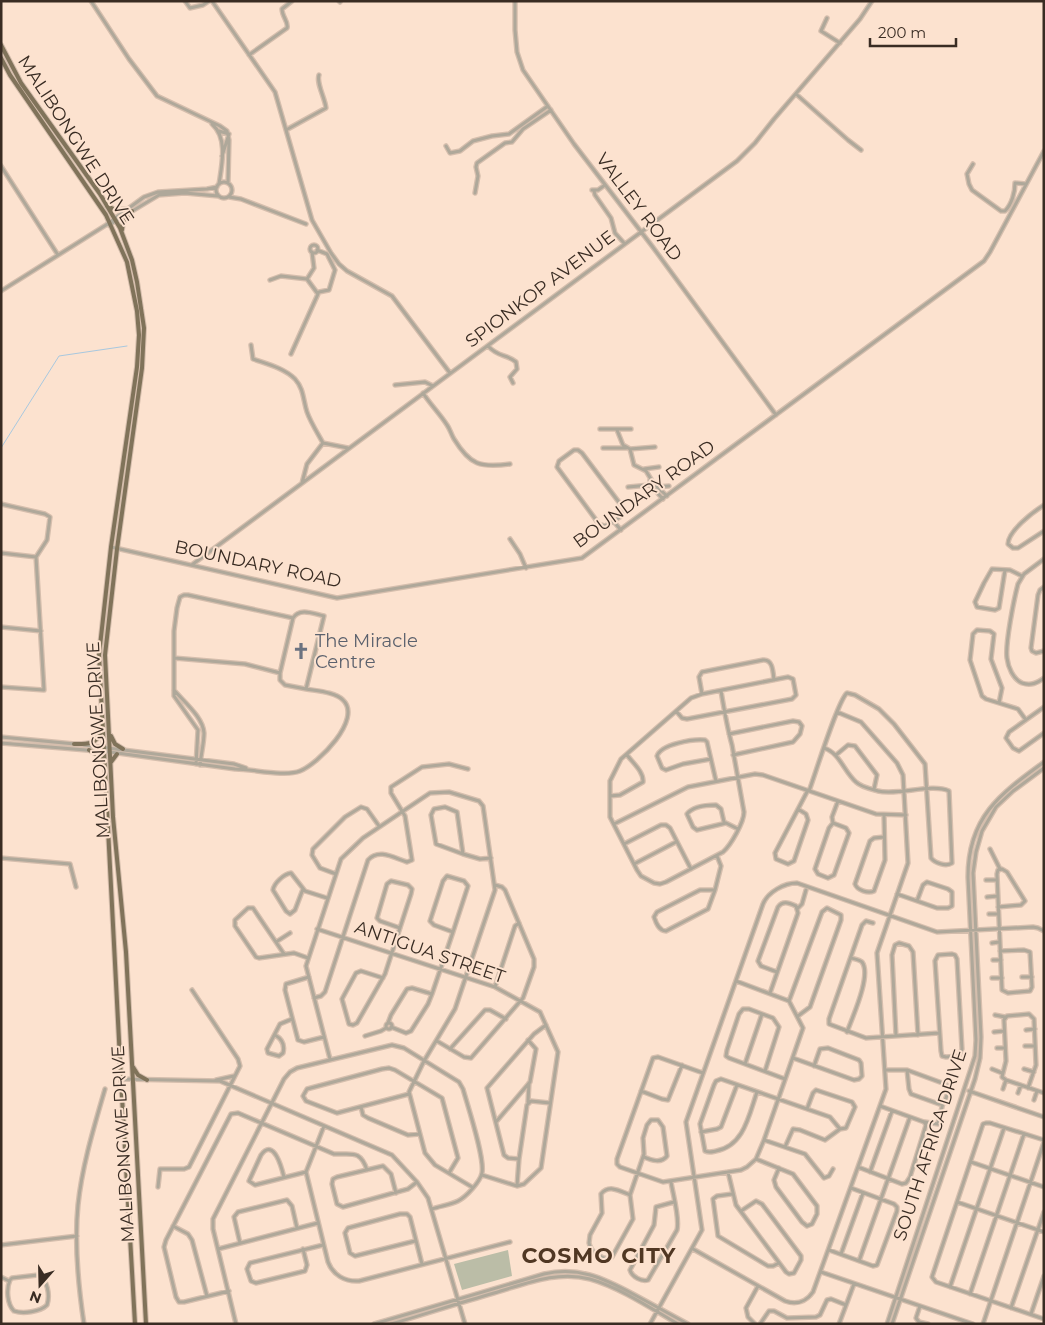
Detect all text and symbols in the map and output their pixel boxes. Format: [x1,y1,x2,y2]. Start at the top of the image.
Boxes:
scale bar [870,15,956,47]
text: 200 m [878,23,926,42]
street label: MALIBONGWE DRIVE [13,51,139,229]
street label: VALLEY ROAD [591,149,687,265]
street label: SPIONKOP AVENUE [461,226,619,352]
street label: BOUNDARY ROAD [569,435,719,553]
street label: BOUNDARY ROAD [173,536,343,592]
place label: The Miracle Centre [315,630,418,673]
street label: MALIBONGWE DRIVE [82,641,114,839]
church icon: The Miracle Centre [291,641,311,661]
street label: ANTIGUA STREET [352,916,509,988]
street label: MALIBONGWE DRIVE [107,1045,139,1243]
street label: SOUTH AFRICA DRIVE [889,1046,971,1244]
district label: COSMO CITY [522,1242,677,1269]
north arrow [15,1260,65,1310]
text: N [27,1287,44,1308]

